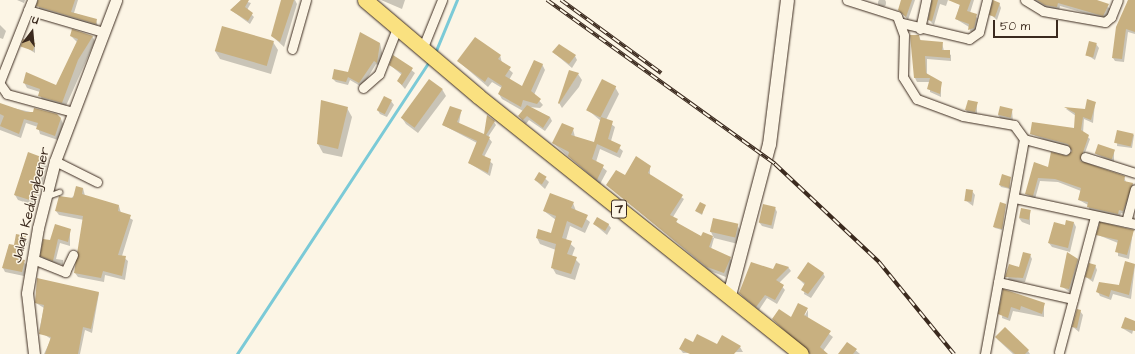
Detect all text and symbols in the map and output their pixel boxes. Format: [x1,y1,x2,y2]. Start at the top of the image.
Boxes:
north arrow [12,12,52,52]
text: U [30,12,40,28]
scale bar [995,12,1060,38]
text: 50 m [1000,18,1030,35]
street label: Jalan Kedungbener [8,145,54,265]
road number: 7 [611,198,627,220]

